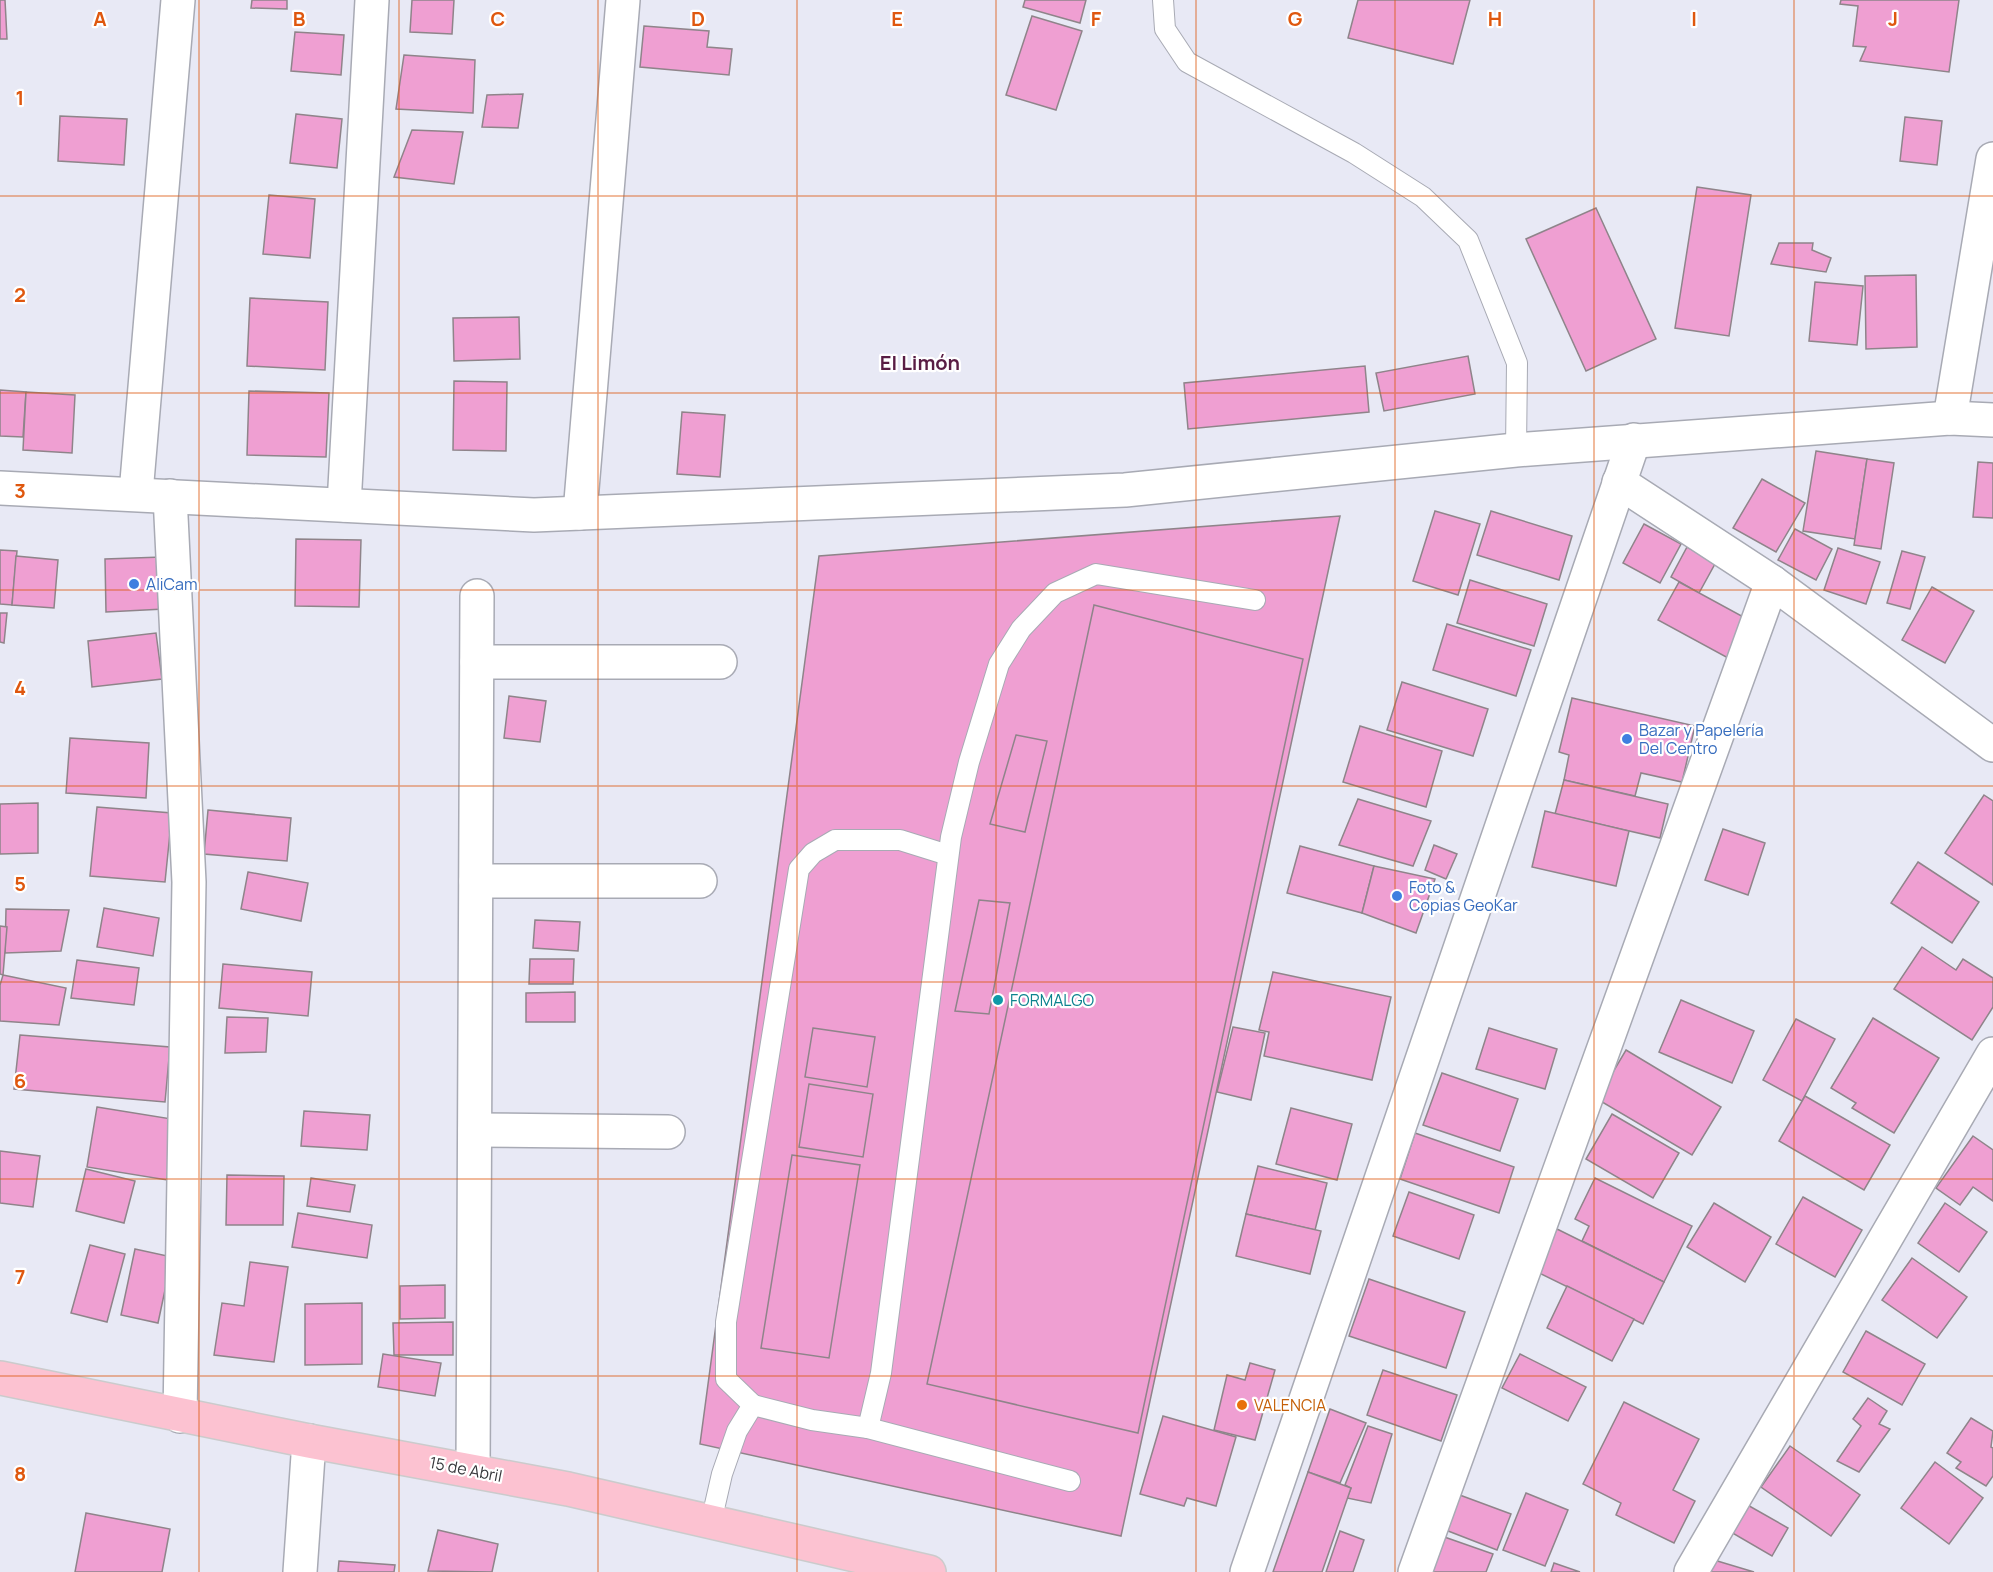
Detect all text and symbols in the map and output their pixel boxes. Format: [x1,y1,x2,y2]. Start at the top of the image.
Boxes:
text: A [93,5,107,32]
text: B [293,5,306,32]
text: C [491,5,505,32]
text: D [691,5,705,32]
text: E [891,5,903,32]
text: F [1091,5,1102,32]
text: G [1288,5,1303,32]
text: H [1488,5,1502,32]
text: I [1691,5,1697,32]
text: J [1888,5,1898,32]
text: 1 [16,84,24,111]
text: 2 [14,281,26,308]
district label: El Limón [880,349,960,376]
text: 3 [14,477,26,504]
place label: AliCam [146,573,198,595]
marker: AliCam [127,577,141,591]
text: 4 [14,674,26,701]
place label: Bazar y Papelería Del Centro [1639,719,1764,759]
marker: Bazar y Papelería Del Centro [1620,732,1634,746]
text: 5 [14,870,26,897]
place label: Foto & Copias GeoKar [1409,876,1518,916]
marker: Foto & Copias GeoKar [1390,889,1404,903]
place label: FORMALGO [1010,989,1094,1011]
marker: FORMALGO [991,993,1005,1007]
text: 6 [14,1067,26,1094]
text: 7 [15,1263,25,1290]
place label: VALENCIA [1254,1394,1326,1416]
marker: VALENCIA [1235,1398,1249,1412]
street label: 15 de Abril [428,1451,504,1487]
text: 8 [14,1460,26,1487]

